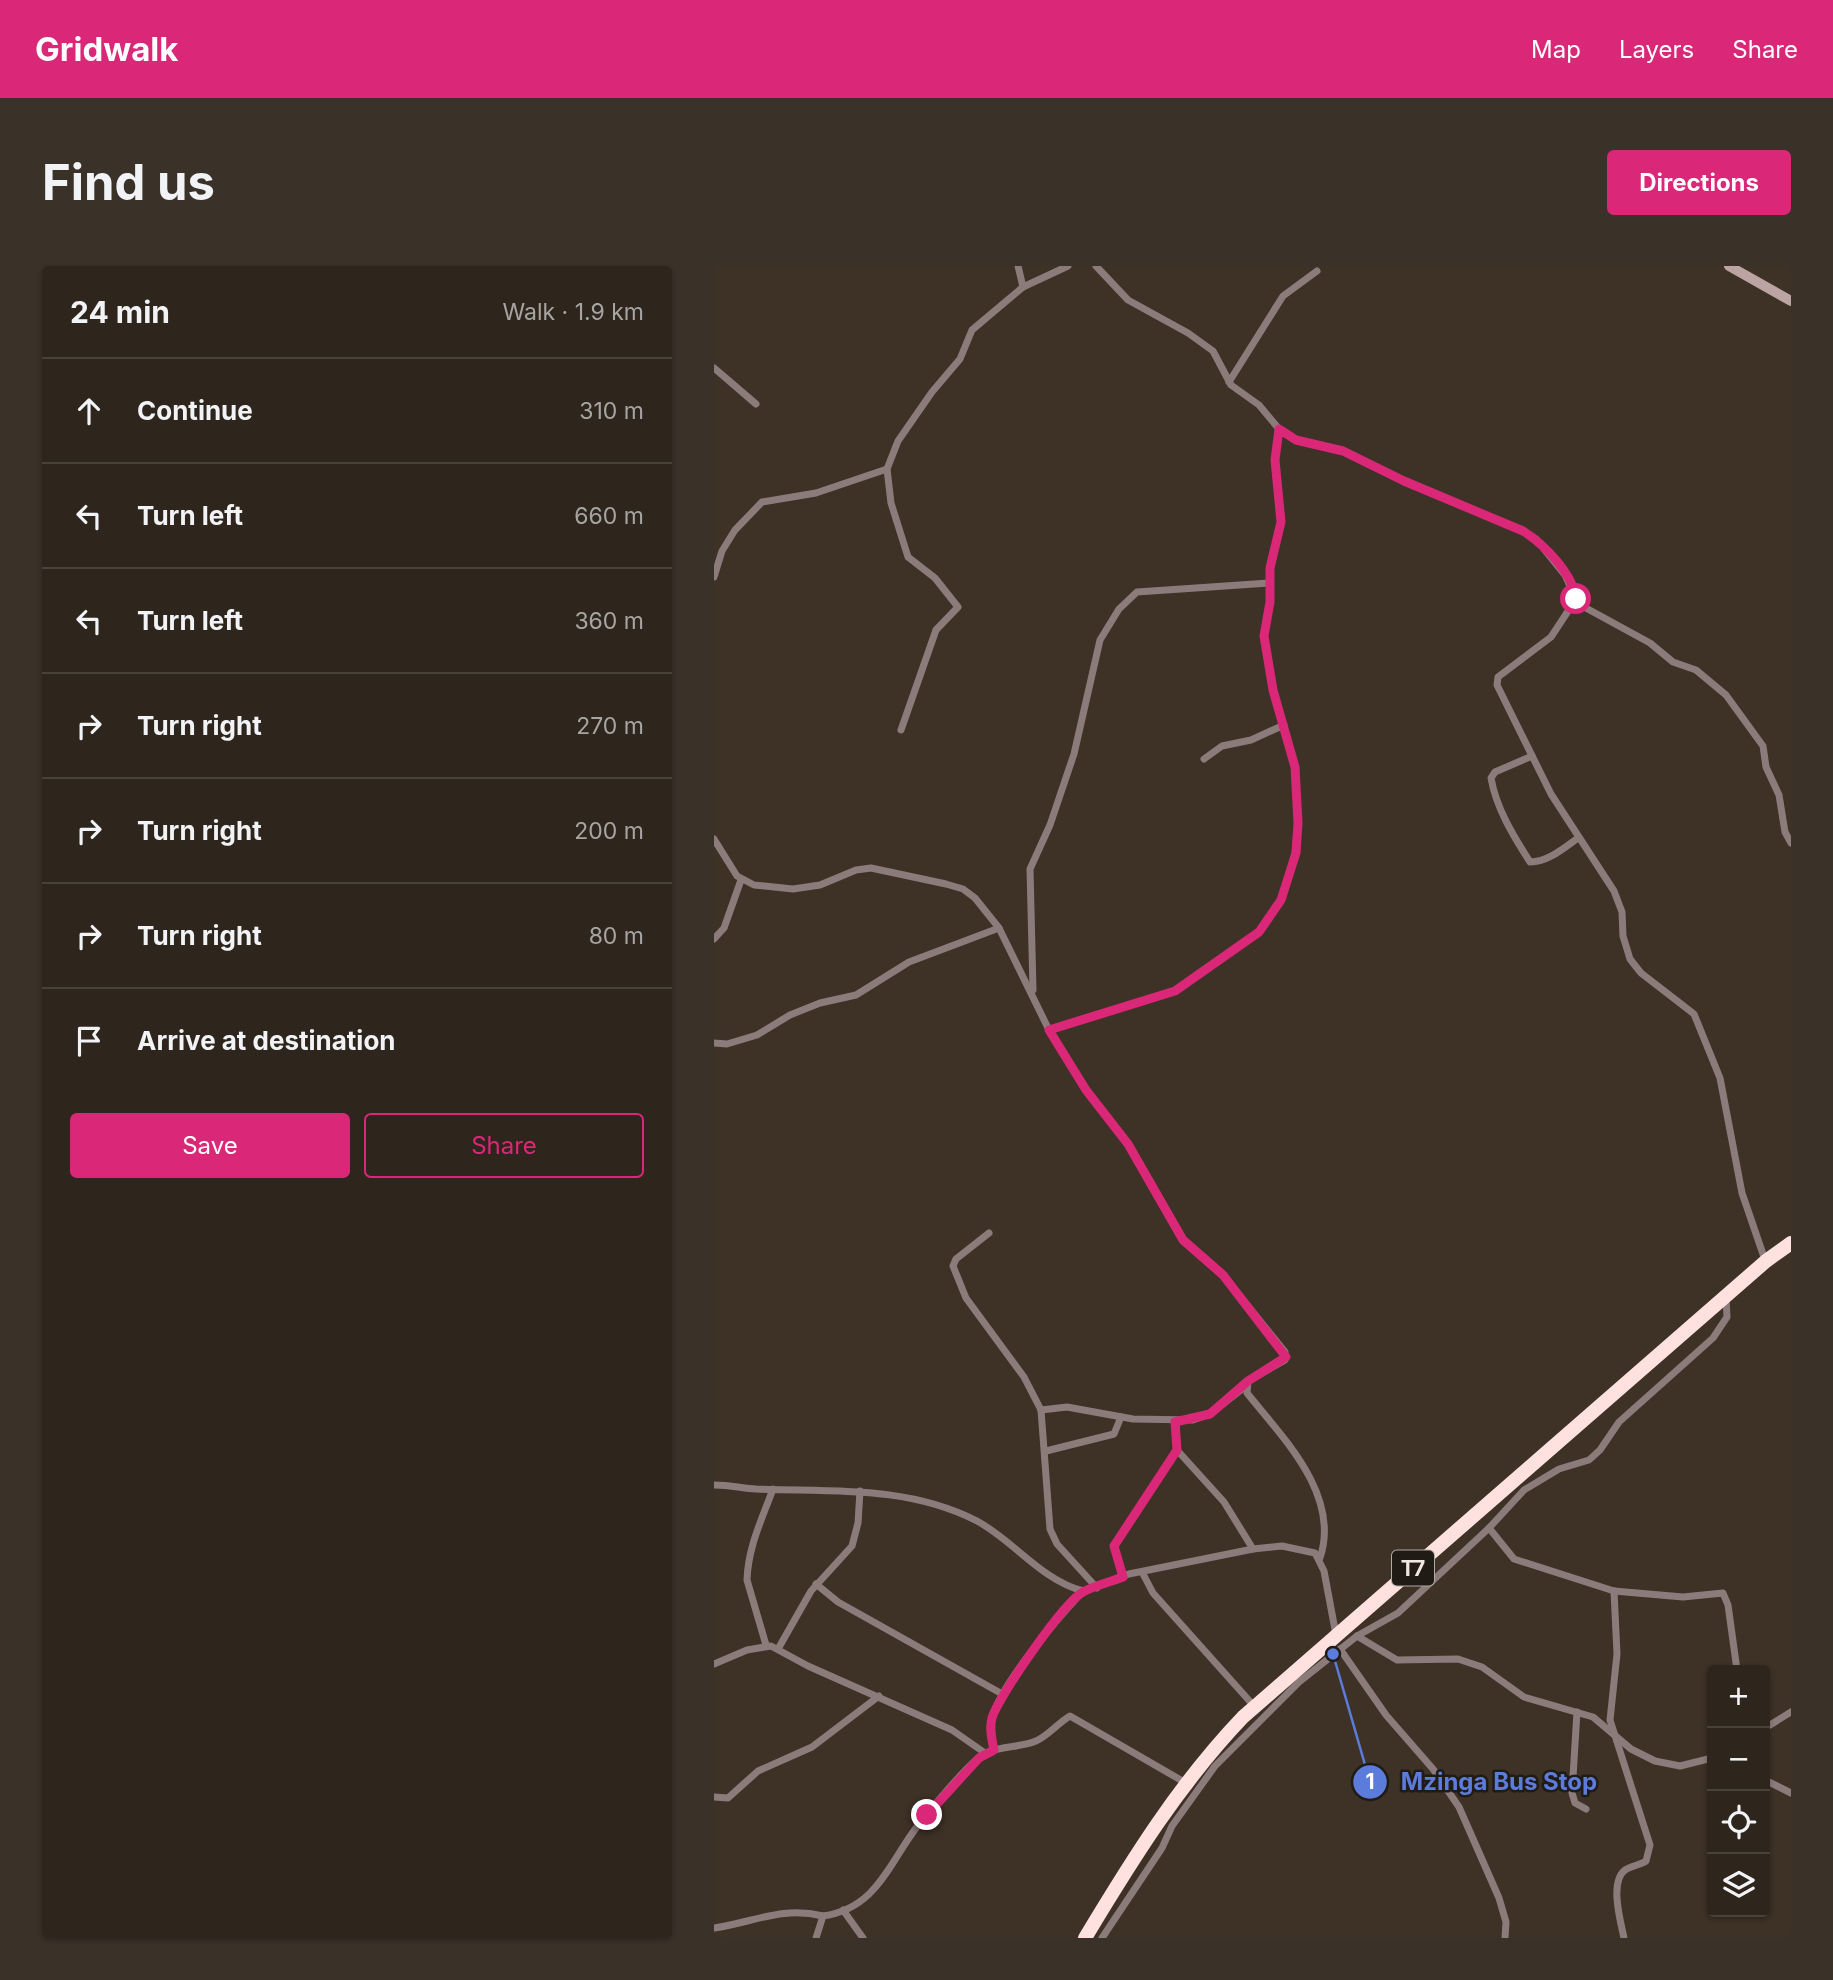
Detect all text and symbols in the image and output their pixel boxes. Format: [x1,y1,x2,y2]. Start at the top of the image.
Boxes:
text: Gridwalk [35,29,178,69]
text: Map [1531,35,1581,64]
text: Layers [1619,35,1694,64]
text: Share [1732,35,1798,64]
button: Directions [1607,150,1791,215]
text: Find us [42,153,215,212]
text: 24 min [70,294,170,330]
text: Walk · 1.9 km [503,298,644,326]
icon: ahead [70,392,108,430]
text: Continue [137,395,253,426]
text: 310 m [579,397,644,425]
icon: left [70,497,108,535]
text: Turn left [137,500,243,531]
text: 660 m [574,502,644,530]
route start [1560,583,1591,614]
icon: left [70,602,108,640]
text: Turn left [137,605,243,636]
text: 360 m [574,607,644,635]
icon: right [70,707,108,745]
text: Turn right [137,710,262,741]
text: 270 m [576,712,644,740]
icon: right [70,812,108,850]
text: Turn right [137,815,262,846]
text: 200 m [574,817,644,845]
icon: right [70,917,108,955]
text: Turn right [137,920,262,951]
text: 80 m [589,922,644,950]
icon: arrive [70,1022,108,1060]
text: Arrive at destination [137,1025,396,1056]
button: Save [70,1113,350,1178]
button: Share [364,1113,644,1178]
road number: T7 [1392,1550,1434,1586]
map controls [1707,1665,1770,1917]
button: + [1707,1665,1770,1728]
button: − [1707,1728,1770,1791]
callout: Mzinga Bus Stop [1352,1759,1612,1804]
text: Mzinga Bus Stop [1401,1767,1597,1796]
text: 1 [1365,1769,1375,1794]
button: locate [1707,1791,1770,1854]
route end [911,1799,942,1830]
button: layers [1707,1854,1770,1917]

